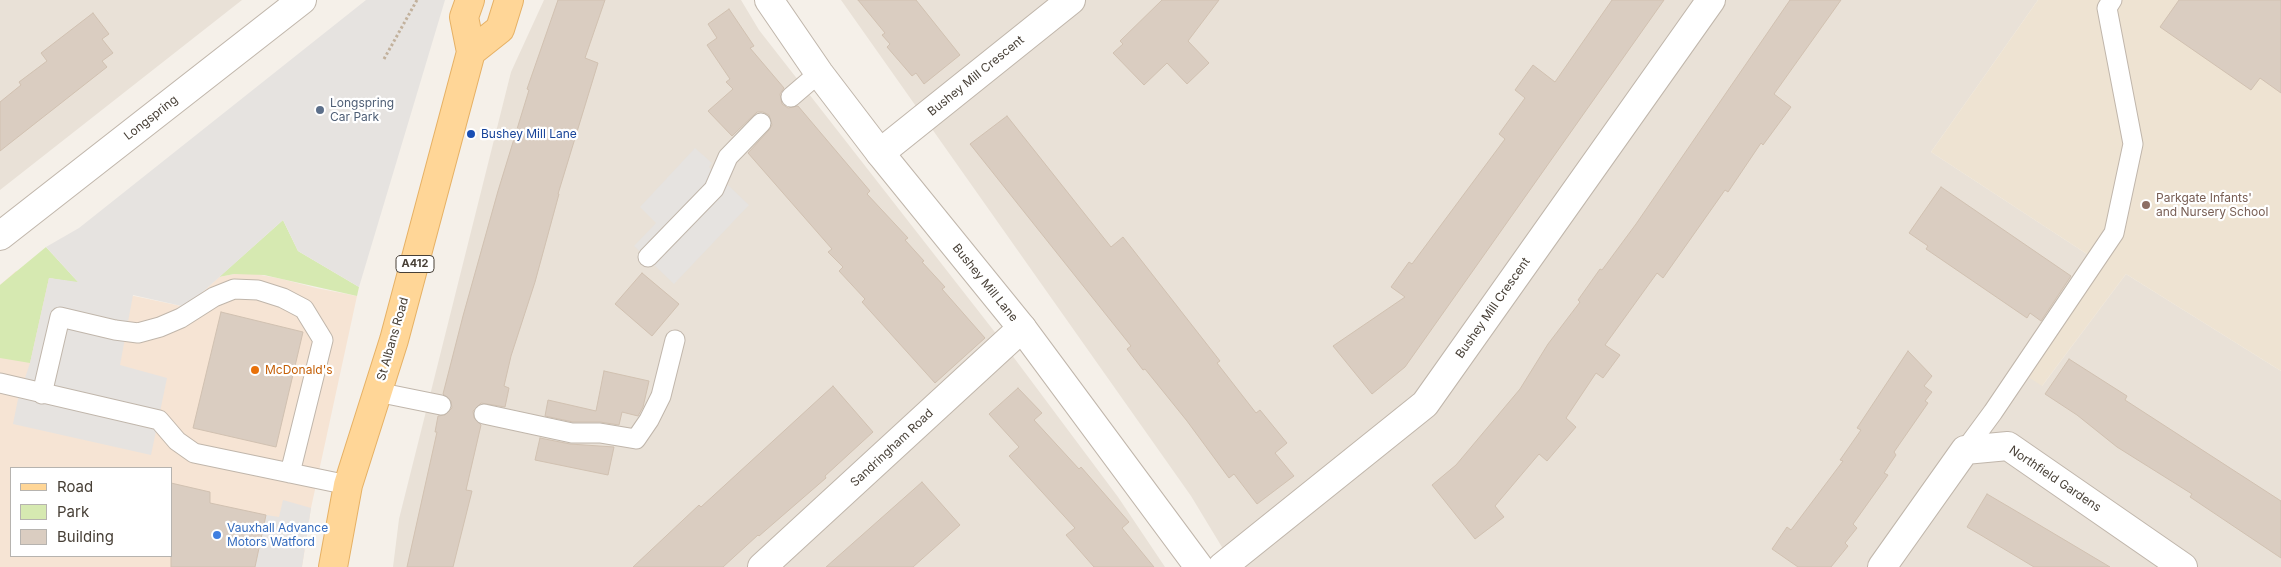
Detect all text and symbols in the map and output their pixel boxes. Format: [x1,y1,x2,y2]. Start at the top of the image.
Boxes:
street label: Bushey Mill Crescent [925,33,1027,119]
street label: Longspring [121,93,181,143]
place label: Longspring Car Park [330,96,394,124]
marker: Longspring Car Park [314,104,326,116]
place label: Bushey Mill Lane [481,127,577,141]
marker: Bushey Mill Lane [465,128,477,140]
place label: Parkgate Infants' and Nursery School [2156,191,2268,219]
marker: Parkgate Infants' and Nursery School [2140,199,2152,211]
street label: Bushey Mill Lane [949,241,1021,325]
road number: A412 [396,255,434,272]
street label: Bushey Mill Crescent [1453,255,1533,361]
street label: St Albans Road [374,296,412,382]
place label: McDonald's [265,363,333,377]
marker: McDonald's [249,364,261,376]
street label: Sandringham Road [848,406,936,490]
street label: Northfield Gardens [2006,443,2104,515]
legend [10,467,172,557]
text: Road [57,477,93,496]
text: Park [57,502,89,521]
place label: Vauxhall Advance Motors Watford [227,521,328,549]
text: Building [57,527,114,546]
marker: Vauxhall Advance Motors Watford [211,529,223,541]

